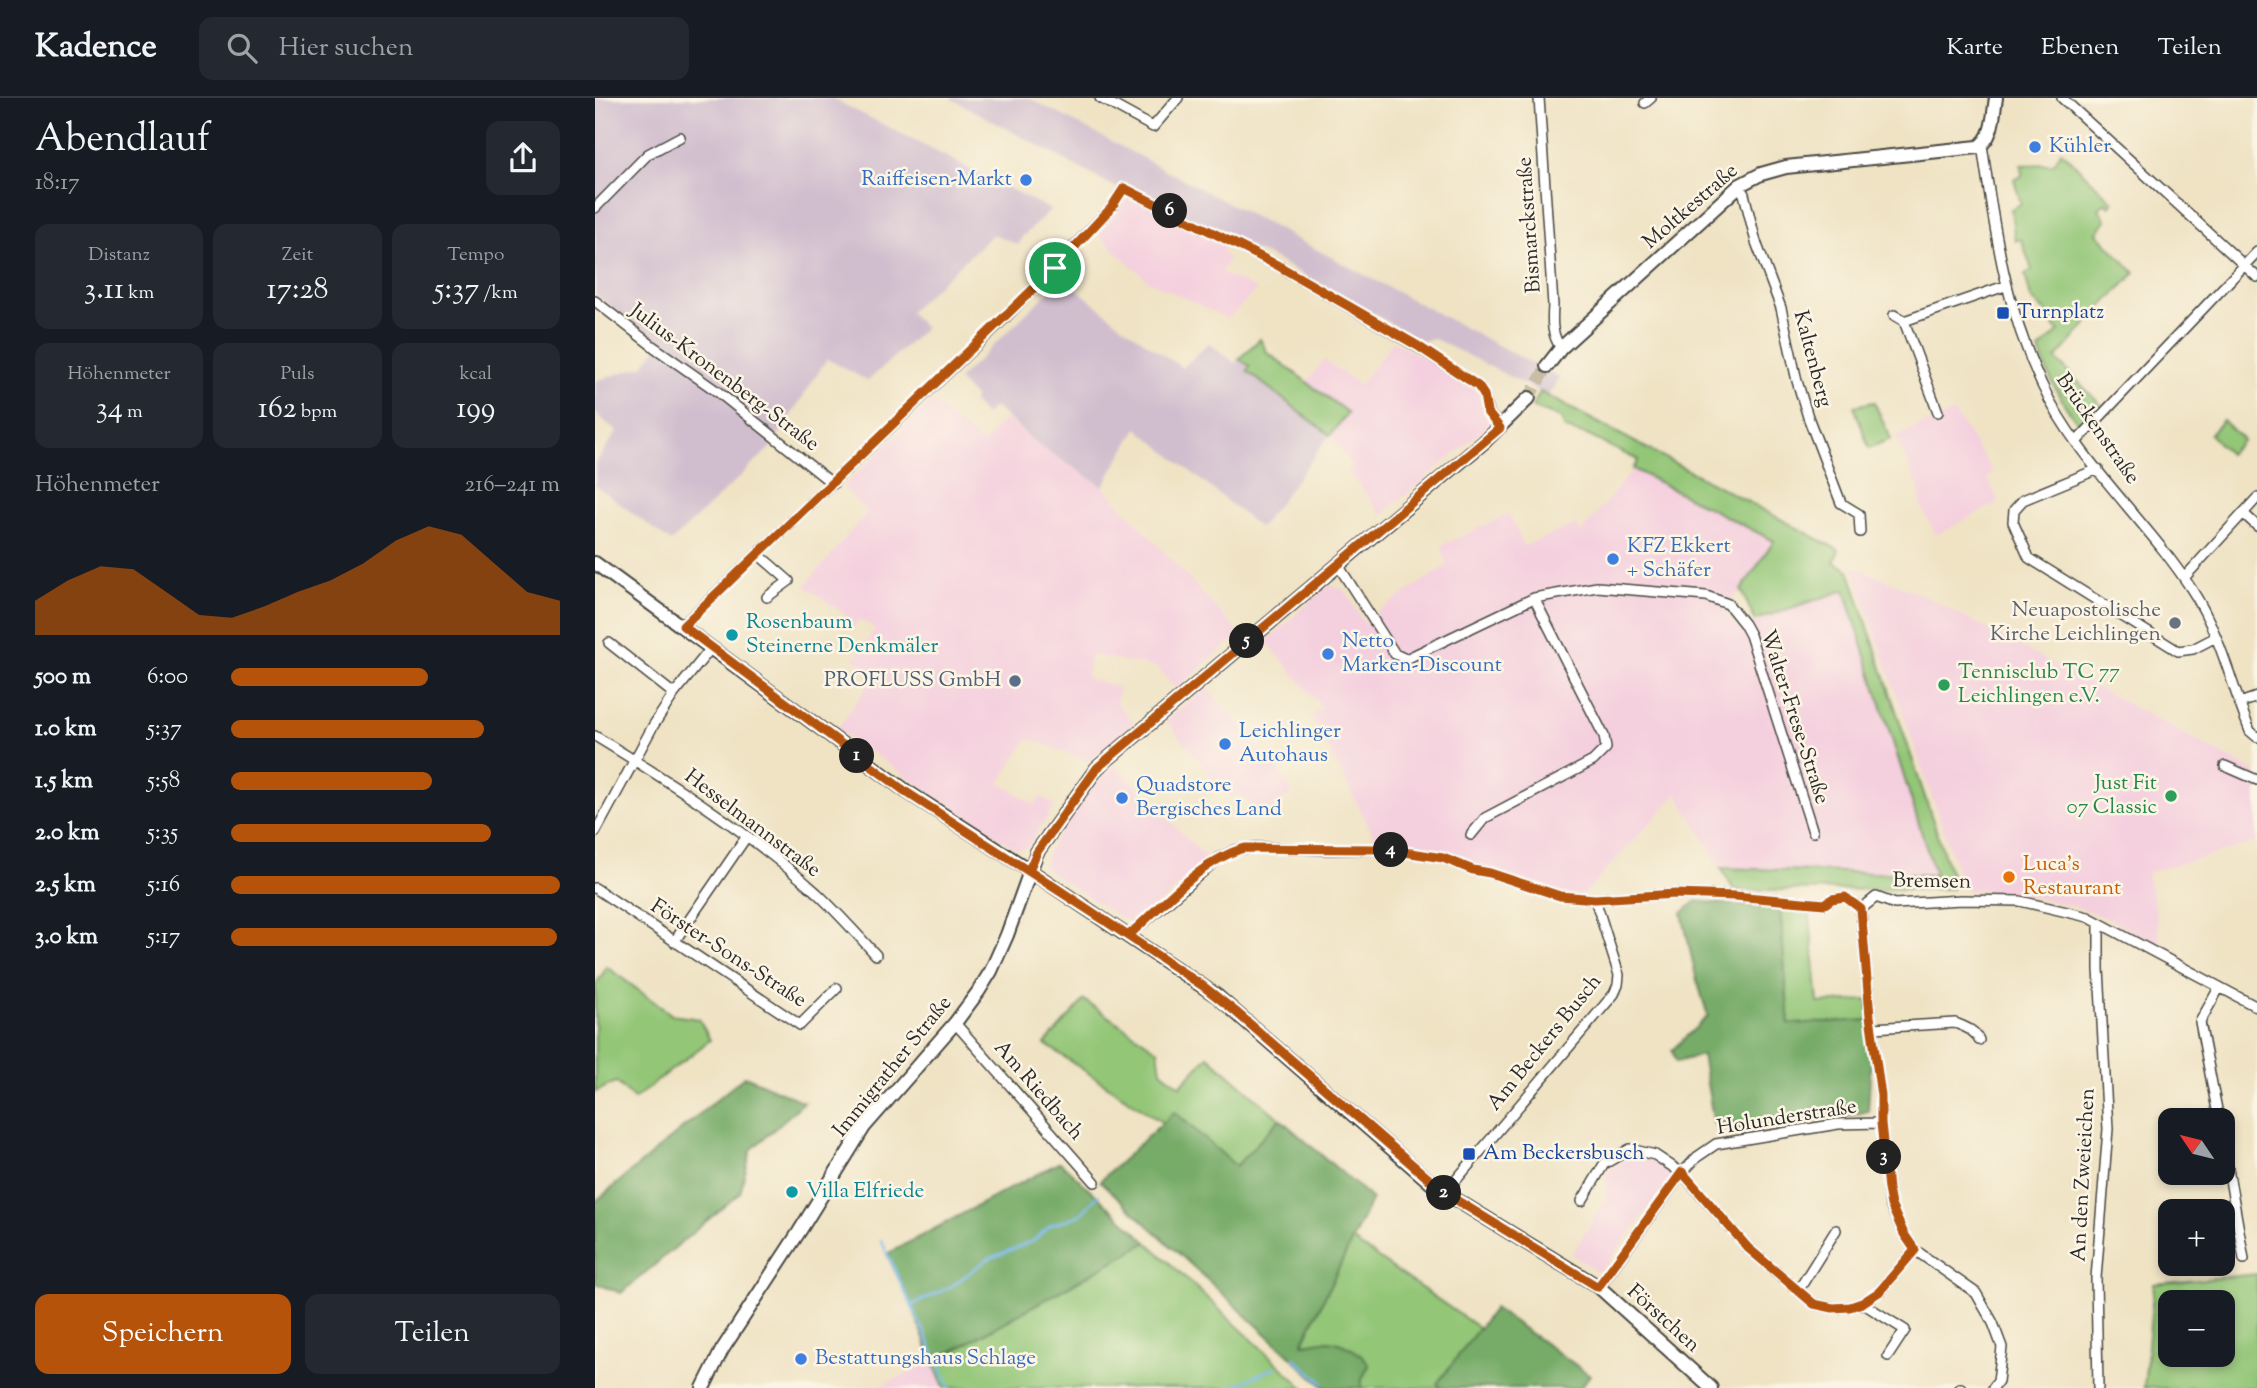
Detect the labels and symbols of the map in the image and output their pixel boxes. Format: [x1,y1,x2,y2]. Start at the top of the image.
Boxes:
place label: Kühler [2049,132,2111,162]
marker: Kühler [2027,139,2043,155]
street label: Bismarckstraße [1510,156,1550,294]
street label: Moltkestraße [1637,157,1745,257]
place label: Raiffeisen-Markt [861,165,1012,195]
marker: Raiffeisen-Markt [1018,172,1034,188]
pin: 6 [1153,194,1187,228]
pin [1025,238,1085,298]
street label: Julius-Kronenberg-Straße [622,296,825,459]
place label: Turnplatz [2017,298,2104,328]
marker: Turnplatz [1995,305,2011,321]
street label: Kaltenberg [1785,307,1839,411]
street label: Brückenstraße [2048,367,2146,491]
place label: KFZ Ekkert + Schäfer [1627,532,1731,586]
marker: KFZ Ekkert + Schäfer [1605,551,1621,567]
place label: Neuapostolische Kirche Leichlingen [1990,596,2161,650]
place label: Rosenbaum Steinerne Denkmäler [746,608,939,662]
marker: Neuapostolische Kirche Leichlingen [2167,615,2183,631]
pin: 5 [1229,624,1265,658]
street label: Walter-Frese-Straße [1752,626,1836,808]
marker: Rosenbaum Steinerne Denkmäler [724,627,740,643]
place label: Netto Marken-Discount [1342,627,1502,681]
marker: Netto Marken-Discount [1320,646,1336,662]
place label: Tennisclub TC 77 Leichlingen e.V. [1958,658,2120,712]
place label: PROFLUSS GmbH [824,666,1001,696]
marker: PROFLUSS GmbH [1007,673,1023,689]
marker: Tennisclub TC 77 Leichlingen e.V. [1936,677,1952,693]
place label: Leichlinger Autohaus [1239,717,1341,771]
marker: Leichlinger Autohaus [1217,736,1233,752]
pin: 1 [839,738,875,774]
street label: Hesselmannstraße [677,763,827,885]
place label: Just Fit 07 Classic [2067,769,2157,823]
place label: Quadstore Bergisches Land [1136,771,1282,825]
marker: Just Fit 07 Classic [2163,788,2179,804]
marker: Quadstore Bergisches Land [1114,790,1130,806]
pin: 4 [1373,832,1409,868]
place label: Luca's Restaurant [2023,850,2121,904]
street label: Bremsen [1892,866,1972,898]
marker: Luca's Restaurant [2001,869,2017,885]
street label: Förster-Sons-Straße [644,892,812,1016]
street label: Am Beckers Busch [1480,968,1610,1118]
street label: Immigrather Straße [826,990,960,1144]
street label: Am Riedbach [986,1034,1090,1148]
street label: An den Zweieichen [2064,1087,2104,1263]
street label: Holunderstraße [1715,1092,1859,1144]
north arrow [2158,1108,2235,1185]
place label: Am Beckersbusch [1483,1139,1645,1169]
pin: 3 [1867,1140,1901,1174]
marker: Am Beckersbusch [1461,1146,1477,1162]
pin: 2 [1427,1176,1461,1210]
place label: Villa Elfriede [806,1177,924,1207]
marker: Villa Elfriede [784,1184,800,1200]
street label: Förstchen [1620,1278,1706,1360]
place label: Bestattungshaus Schlage [815,1344,1036,1374]
marker: Bestattungshaus Schlage [793,1351,809,1367]

